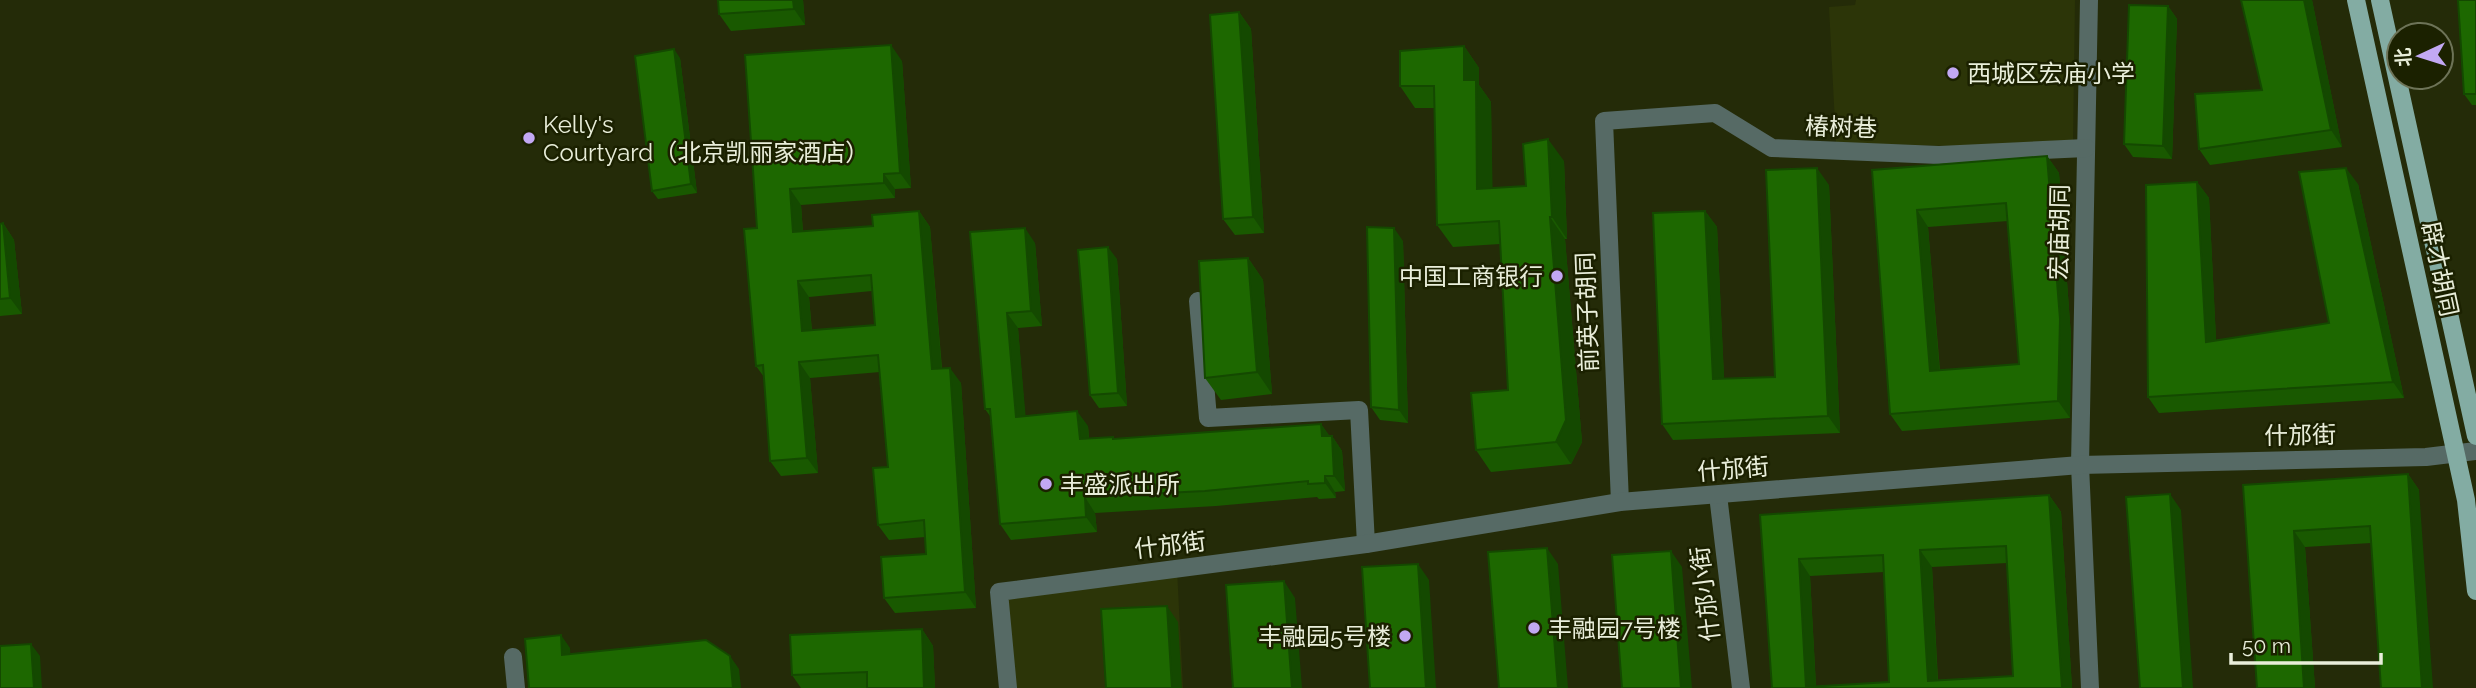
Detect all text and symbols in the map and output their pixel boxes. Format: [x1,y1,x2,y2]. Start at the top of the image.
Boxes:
north arrow [2385,21,2455,91]
text: 北 [2391,47,2415,67]
place label: 西城区宏庙小学 [1967,59,2135,88]
marker: 西城区宏庙小学 [1945,65,1961,81]
place label: Kelly's Courtyard（北京凯丽家酒店） [543,110,869,167]
street label: 椿树巷 [1805,111,1877,143]
marker: Kelly's Courtyard（北京凯丽家酒店） [521,130,537,146]
street label: 宏庙胡同 [2044,184,2074,280]
street label: 辟才胡同 [2416,219,2464,319]
street label: 前英子胡同 [1570,252,1604,372]
place label: 中国工商银行 [1399,262,1543,291]
marker: 中国工商银行 [1549,268,1565,284]
street label: 什邡街 [2264,420,2336,450]
street label: 什邡街 [1696,451,1770,487]
place label: 丰盛派出所 [1060,470,1180,499]
marker: 丰盛派出所 [1038,476,1054,492]
street label: 什邡街 [1133,526,1207,564]
street label: 什邡小街 [1685,545,1725,643]
place label: 丰融园7号楼 [1548,614,1681,643]
marker: 丰融园7号楼 [1526,620,1542,636]
place label: 丰融园5号楼 [1258,622,1391,651]
scale bar [2231,622,2382,666]
marker: 丰融园5号楼 [1397,628,1413,644]
text: 50 m [2242,633,2291,658]

